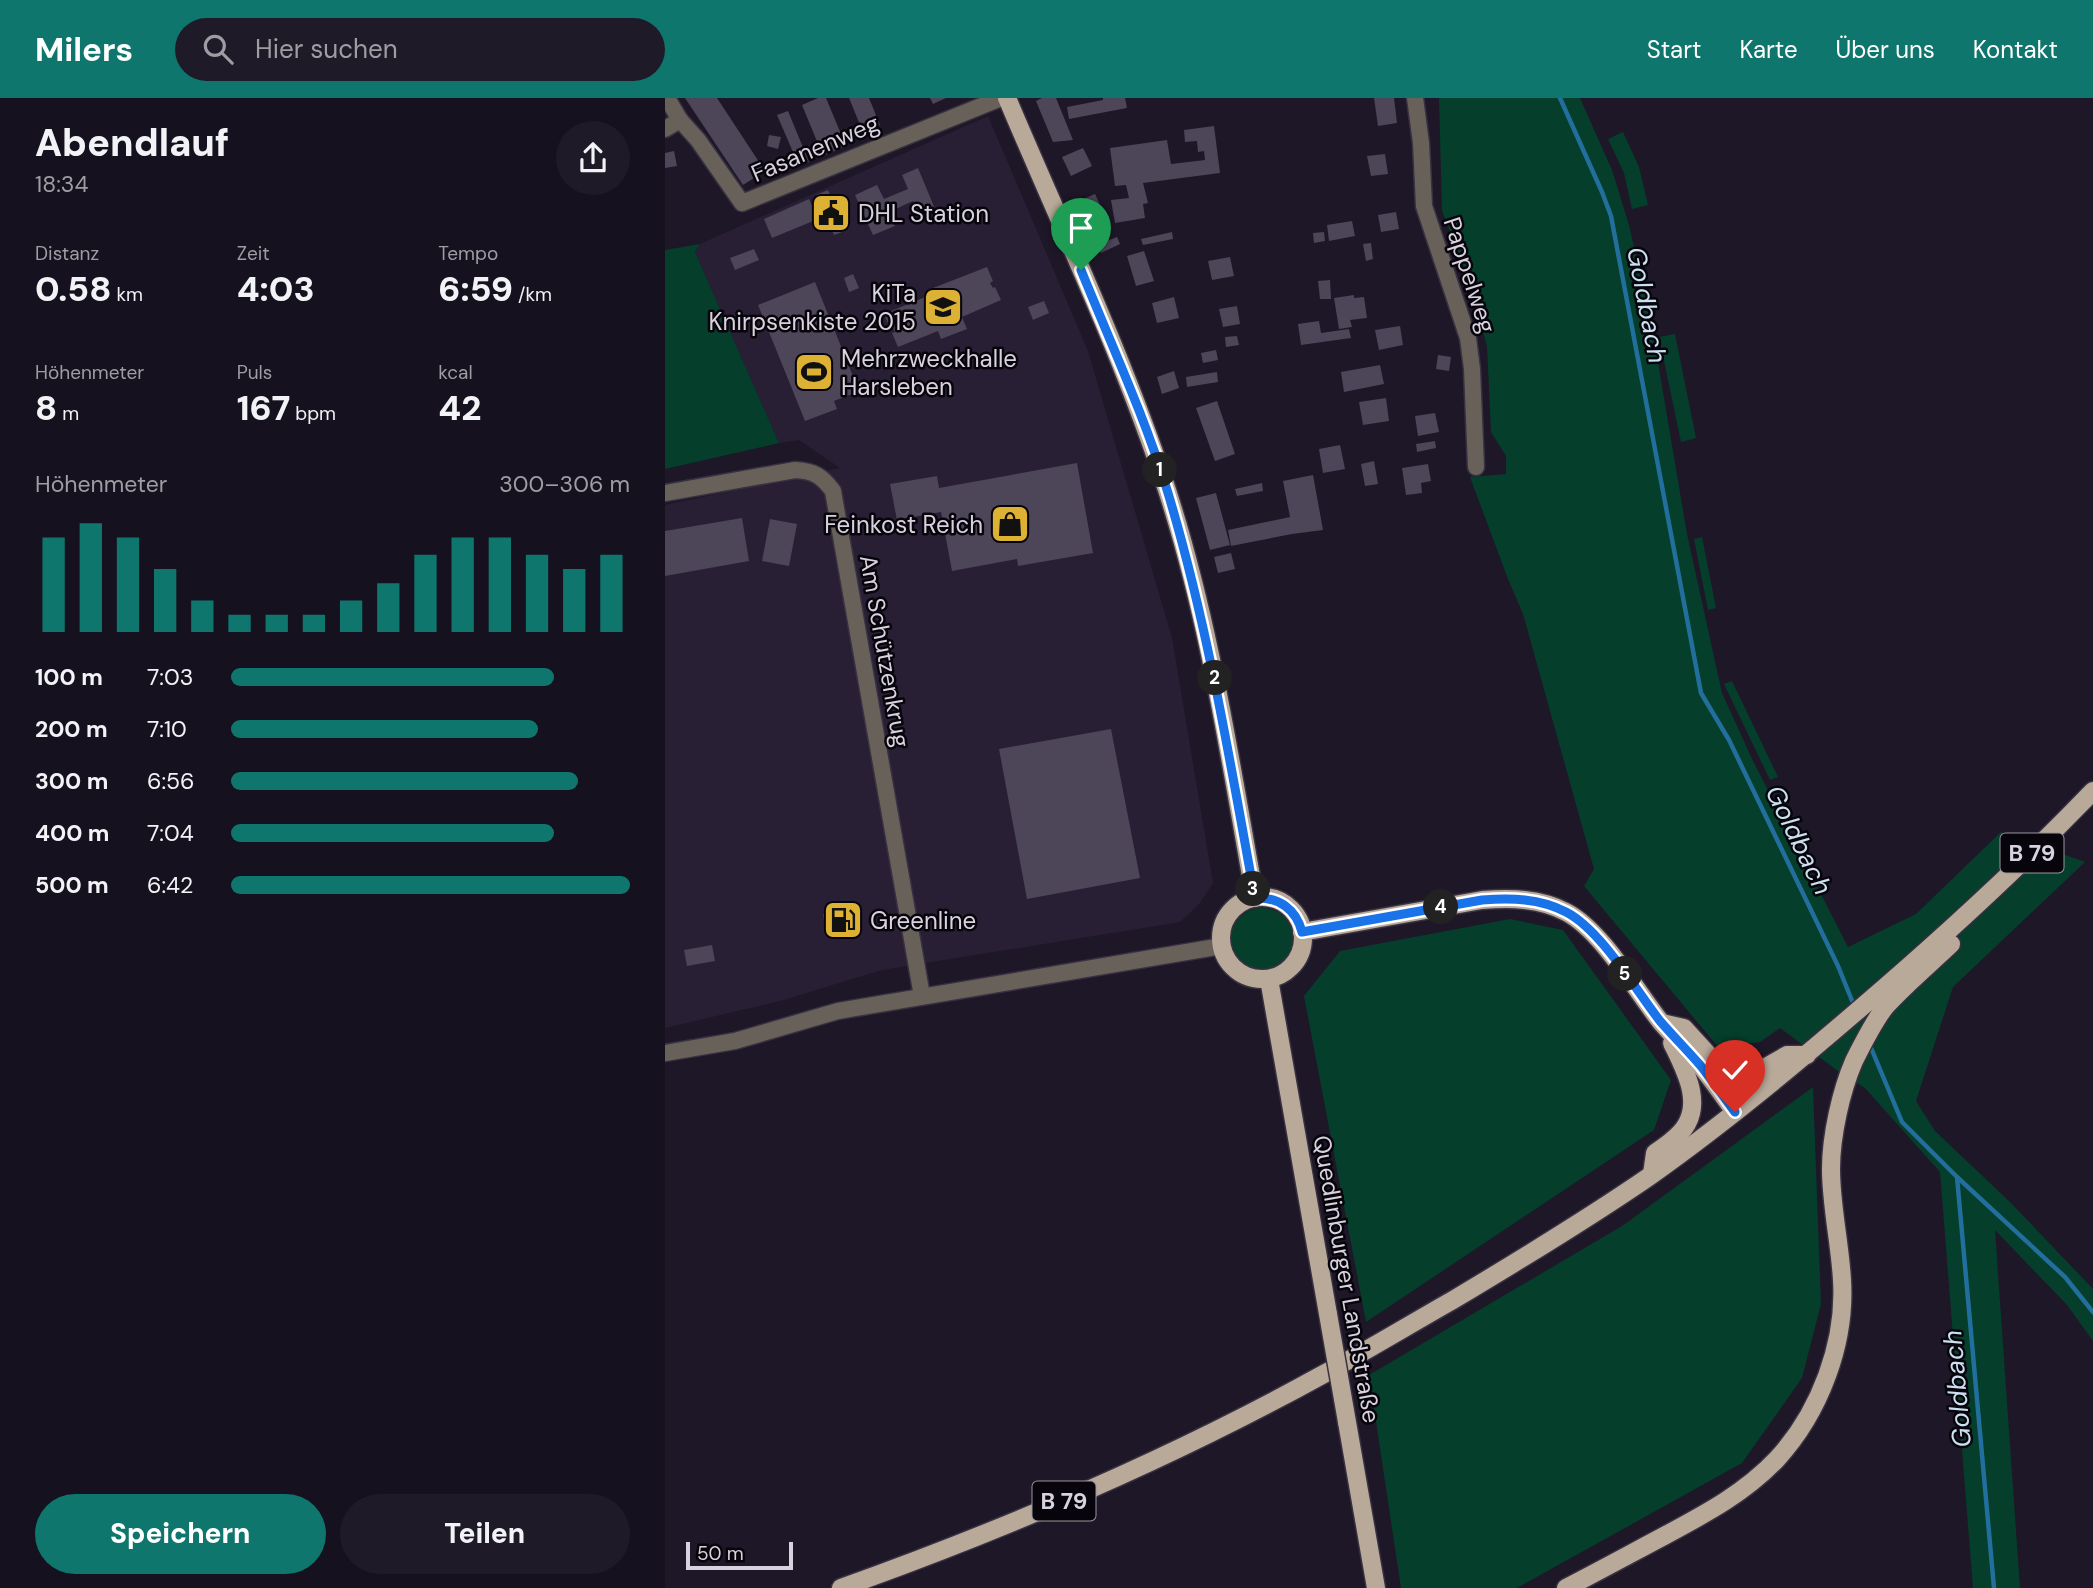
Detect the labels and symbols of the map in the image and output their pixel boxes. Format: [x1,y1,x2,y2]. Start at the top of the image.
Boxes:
street label: Fasanenweg [746,107,884,189]
public building icon: DHL Station [810,192,852,234]
place label: DHL Station [858,198,989,229]
pin [1051,198,1111,270]
street label: Pappelweg [1437,213,1503,337]
water label: Goldbach [1619,244,1675,366]
place label: KiTa Knirpsenkiste 2015 [708,278,916,337]
school or university icon: KiTa Knirpsenkiste 2015 [922,286,964,328]
place label: Mehrzweckhalle Harsleben [841,343,1017,402]
sports icon: Mehrzweckhalle Harsleben [793,351,835,393]
pin: 1 [1142,452,1177,488]
shop icon: Feinkost Reich [989,503,1031,545]
place label: Feinkost Reich [824,509,983,540]
street label: Am Schützenkrug [853,552,917,750]
pin: 2 [1197,660,1233,696]
water label: Goldbach [1758,780,1840,900]
road number: B 79 [2001,834,2063,873]
pin: 3 [1235,872,1271,906]
pin: 4 [1423,890,1459,924]
fuel station icon: Greenline [822,899,864,941]
place label: Greenline [870,905,976,936]
pin: 5 [1607,956,1643,992]
pin [1705,1040,1765,1112]
street label: Quedlinburger Landstraße [1306,1133,1388,1425]
water label: Goldbach [1935,1329,1979,1449]
road number: B 79 [1033,1482,1095,1520]
scale bar [686,1539,793,1571]

